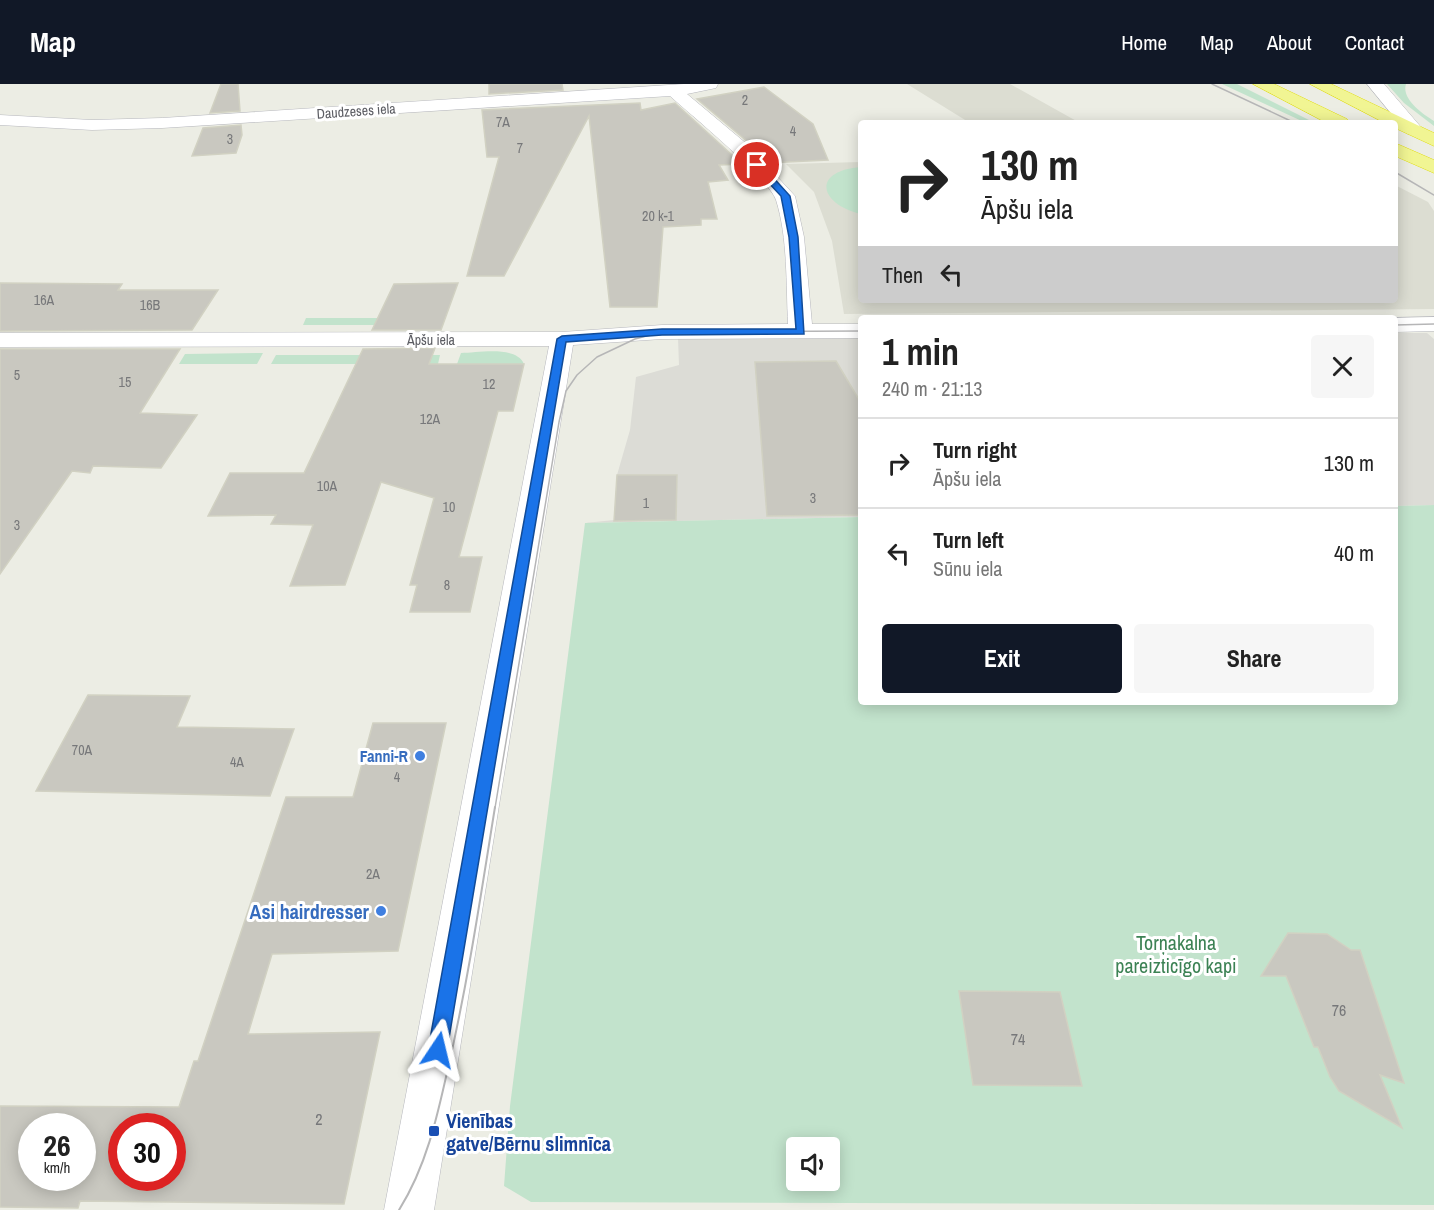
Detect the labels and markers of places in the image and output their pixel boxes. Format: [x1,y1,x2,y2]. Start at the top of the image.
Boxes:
pin [731,139,782,190]
place label: Fanni-R [360,745,409,767]
marker: Fanni-R [413,749,427,763]
place label: Asi hairdresser [250,898,370,925]
marker: Asi hairdresser [374,904,388,918]
place label: Vienības gatve/Bērnu slimnīca [446,1107,611,1157]
marker: Vienības gatve/Bērnu slimnīca [427,1124,441,1138]

